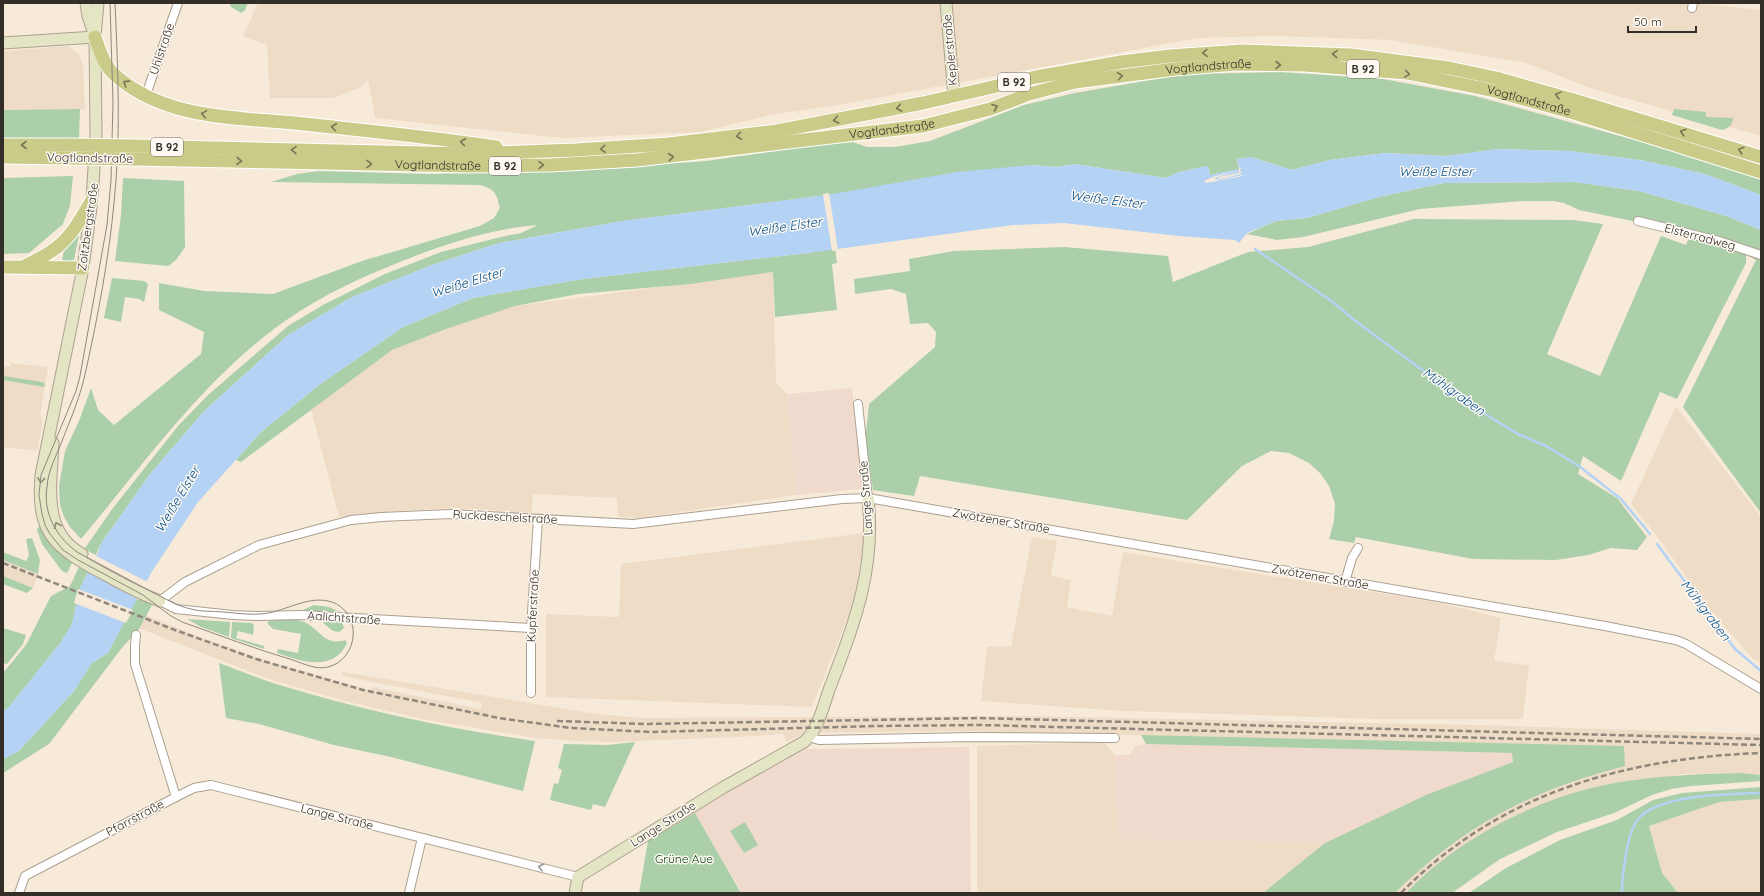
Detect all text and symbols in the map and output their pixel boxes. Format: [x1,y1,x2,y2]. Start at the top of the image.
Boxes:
scale bar [1628,8,1696,34]
street label: Keplerstraße [939,14,960,86]
text: 50 m [1634,14,1662,29]
street label: Uhlstraße [146,21,177,77]
one-way arrow [1202,49,1208,58]
one-way arrow [1332,50,1338,59]
street label: Vogtlandstraße [1164,56,1252,77]
road number: B 92 [1347,60,1379,78]
one-way arrow [1275,61,1281,69]
one-way arrow [1404,69,1410,77]
one-way arrow [1117,72,1123,81]
road number: B 92 [998,73,1030,91]
one-way arrow [123,80,130,88]
street label: Vogtlandstraße [1486,82,1573,119]
one-way arrow [1555,92,1562,100]
one-way arrow [896,103,902,112]
one-way arrow [991,104,998,112]
one-way arrow [201,110,207,118]
one-way arrow [833,115,839,124]
street label: Vogtlandstraße [848,115,937,142]
one-way arrow [331,123,337,132]
one-way arrow [1680,128,1687,137]
one-way arrow [736,131,742,140]
road number: B 92 [151,138,183,156]
one-way arrow [460,138,466,147]
one-way arrow [21,141,27,149]
one-way arrow [600,144,606,153]
one-way arrow [291,146,297,154]
one-way arrow [1737,146,1744,155]
street label: Vogtlandstraße [47,149,133,166]
one-way arrow [668,152,674,161]
street label: Vogtlandstraße [395,156,481,173]
one-way arrow [236,157,242,166]
road number: B 92 [489,157,521,175]
one-way arrow [366,160,372,168]
one-way arrow [538,161,544,169]
water label: Weiße Elster [1399,163,1475,179]
street label: Zoitzbergstraße [74,182,101,272]
water label: Weiße Elster [1069,187,1147,212]
water label: Weiße Elster [747,213,825,239]
street label: Elsterradweg [1663,220,1737,253]
water label: Weiße Elster [429,263,507,301]
water label: Mühlgraben [1420,364,1488,418]
street label: Lange Straße [855,460,876,536]
water label: Weiße Elster [151,461,204,535]
one-way arrow [36,477,45,483]
street label: Zwötzener Straße [951,505,1051,537]
street label: Ruckdeschelstraße [452,506,558,527]
one-way arrow [53,522,61,529]
street label: Zwötzener Straße [1270,561,1370,593]
street label: Kupferstraße [523,569,542,643]
water label: Mühlgraben [1678,576,1734,644]
street label: Aalichtstraße [307,607,381,628]
street label: Pfarrstraße [103,796,167,839]
street label: Lange Straße [627,797,698,850]
street label: Lange Straße [299,800,375,833]
park label: Grüne Aue [655,851,713,866]
one-way arrow [537,864,544,872]

